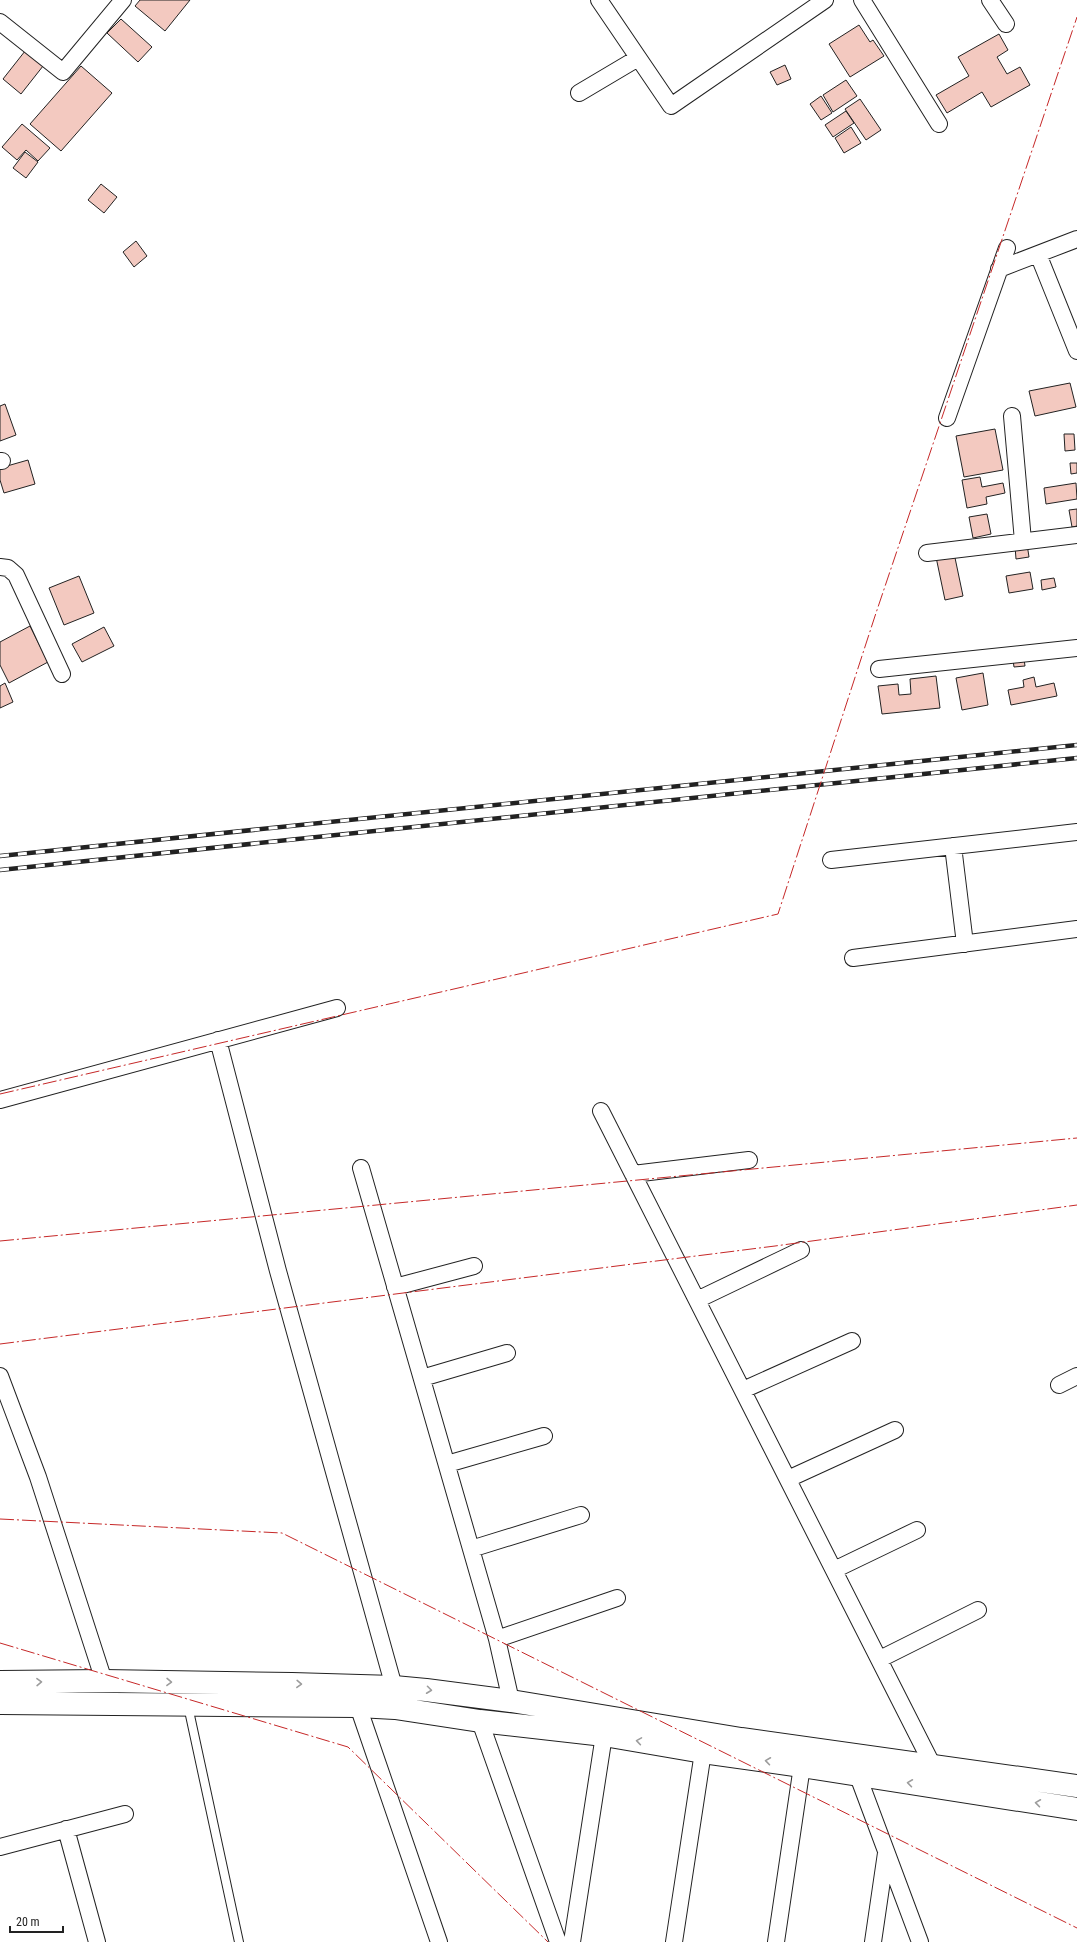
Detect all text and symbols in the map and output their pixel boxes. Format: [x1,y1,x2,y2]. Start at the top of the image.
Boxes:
one-way arrow [36,1678,42,1686]
one-way arrow [166,1678,172,1686]
one-way arrow [296,1680,302,1688]
one-way arrow [426,1685,432,1694]
one-way arrow [636,1737,642,1746]
one-way arrow [765,1757,771,1766]
one-way arrow [907,1779,913,1788]
one-way arrow [1035,1799,1041,1808]
scale bar [10,1908,63,1934]
text: 20 m [16,1915,40,1929]

